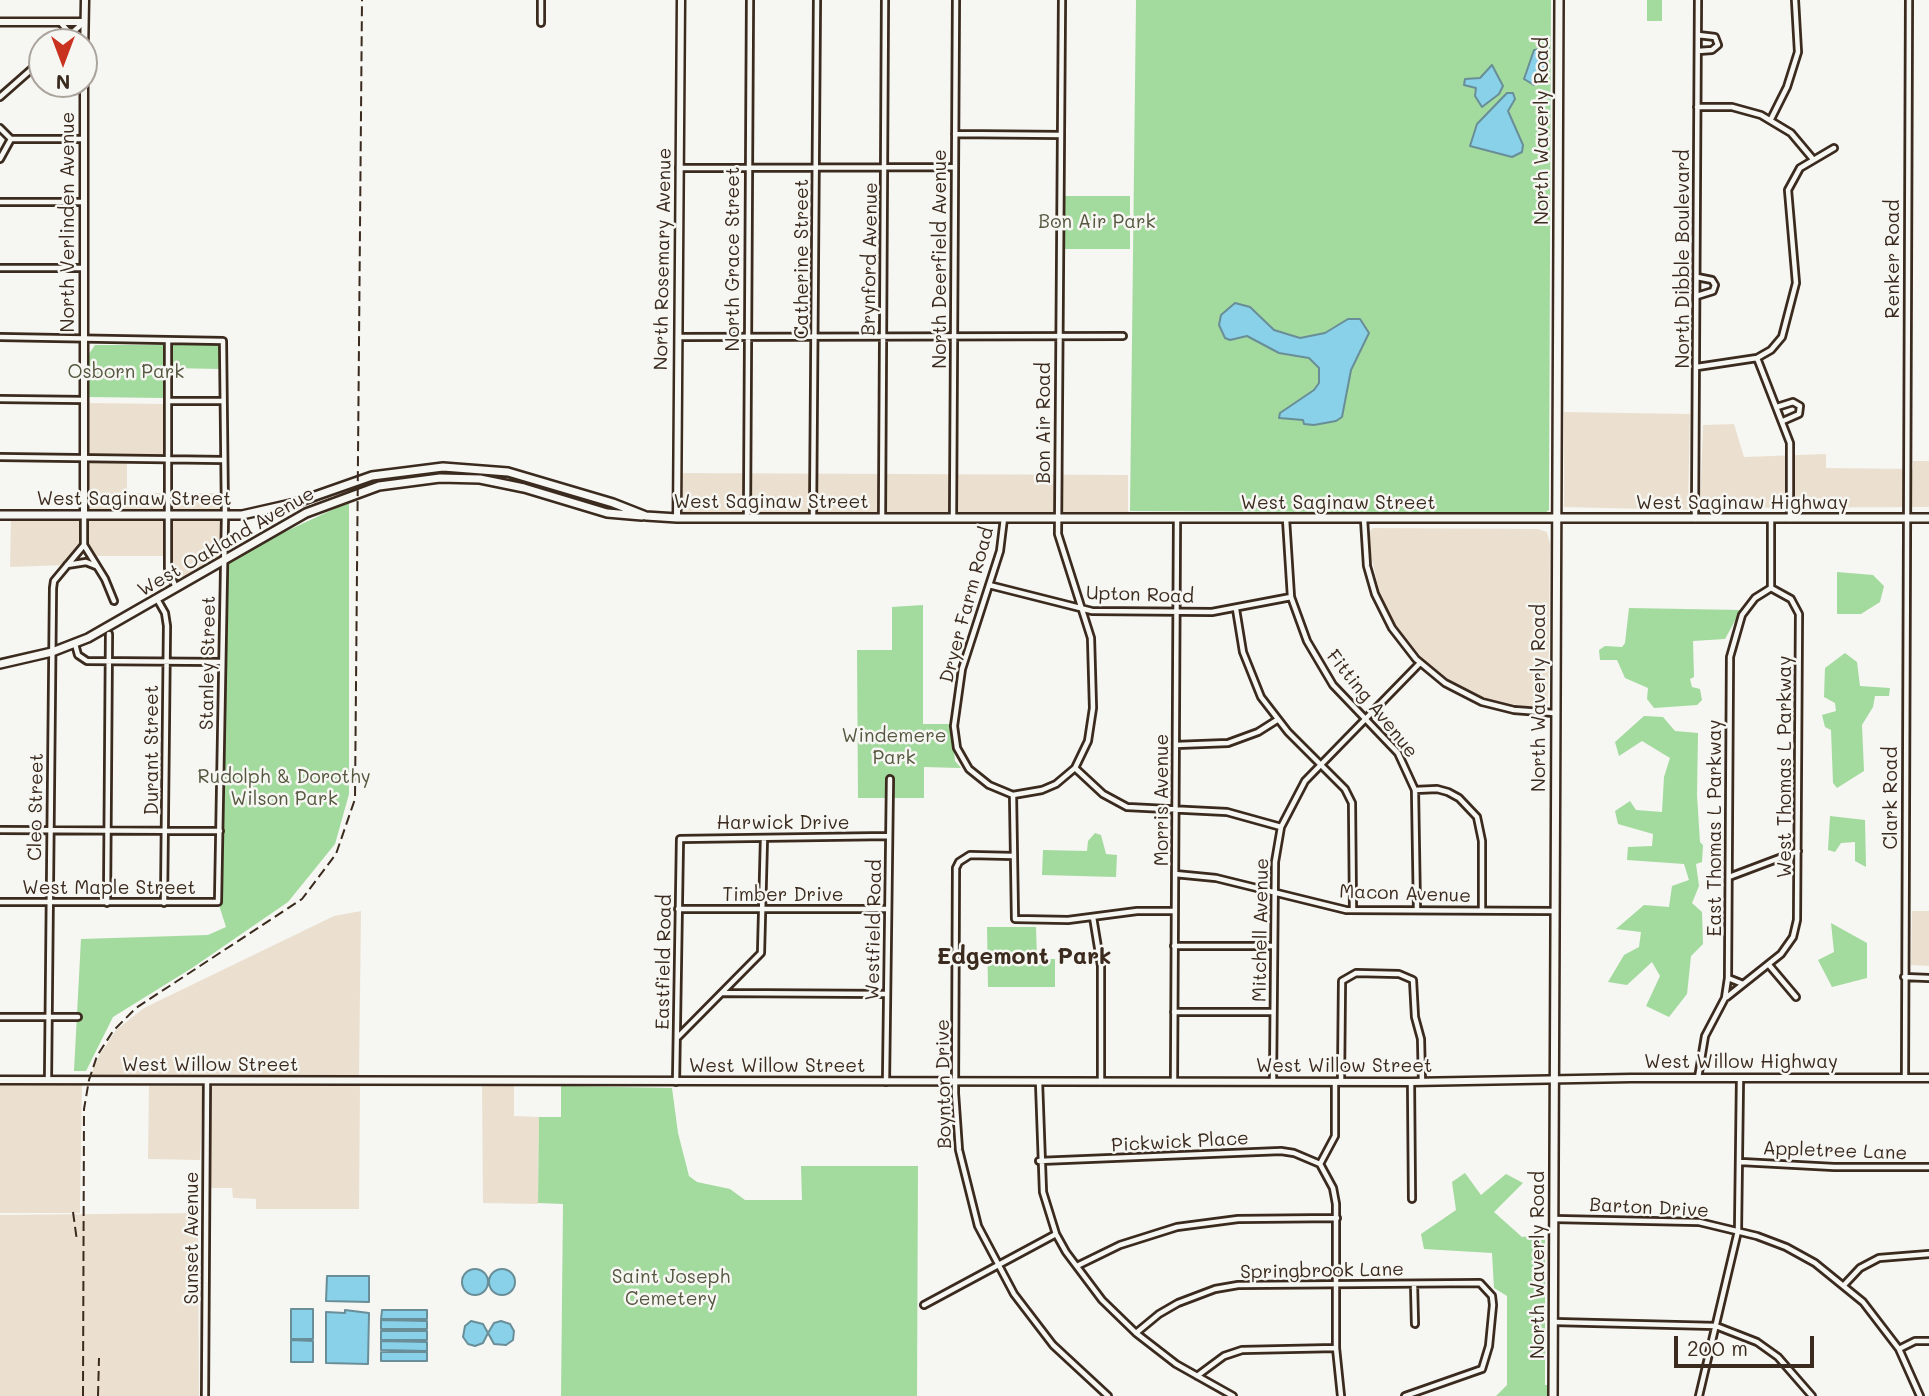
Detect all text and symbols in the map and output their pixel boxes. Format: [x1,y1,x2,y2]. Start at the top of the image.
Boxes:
north arrow [28,28,98,98]
street label: North Waverly Road [1531,37,1553,225]
text: N [56,70,70,95]
street label: North Verlinden Avenue [57,112,79,332]
street label: North Rosemary Avenue [650,147,676,371]
street label: North Deerfield Avenue [929,149,951,369]
street label: North Dibble Boulevard [1672,149,1694,369]
street label: North Grace Street [722,167,744,351]
street label: Catherine Street [791,179,813,339]
street label: Brynford Avenue [857,182,883,336]
street label: Renker Road [1882,199,1904,319]
park label: Bon Air Park [1038,211,1156,233]
park label: Osborn Park [68,361,184,383]
street label: Bon Air Road [1033,362,1055,484]
street label: West Oakland Avenue [134,482,318,602]
street label: West Saginaw Street [36,488,232,510]
street label: West Saginaw Street [673,491,869,513]
street label: West Saginaw Street [1240,492,1436,514]
street label: West Saginaw Highway [1636,492,1848,514]
street label: Dryer Farm Road [935,525,999,685]
street label: Upton Road [1086,582,1194,608]
street label: Stanley Street [195,596,221,730]
street label: North Waverly Road [1528,604,1550,792]
street label: Fitting Avenue [1322,645,1422,763]
street label: West Thomas L Parkway [1774,656,1796,878]
street label: Durant Street [141,685,163,815]
street label: East Thomas L Parkway [1704,720,1726,936]
park label: Windemere Park [841,725,947,769]
street label: Morris Avenue [1151,734,1173,866]
street label: Clark Road [1880,746,1902,850]
street label: Cleo Street [24,753,48,861]
park label: Rudolph & Dorothy Wilson Park [197,766,371,810]
street label: Harwick Drive [716,812,850,834]
street label: Mitchell Avenue [1248,858,1274,1002]
street label: Westfield Road [861,859,887,1001]
street label: West Maple Street [22,877,196,899]
street label: Macon Avenue [1339,880,1471,908]
street label: Timber Drive [722,884,844,906]
street label: Eastfield Road [651,894,677,1030]
district label: Edgemont Park [937,943,1111,971]
street label: Boynton Drive [931,1019,957,1149]
street label: West Willow Highway [1644,1051,1838,1073]
street label: West Willow Street [122,1054,298,1076]
street label: West Willow Street [689,1055,865,1077]
street label: West Willow Street [1256,1055,1432,1077]
street label: Pickwick Place [1111,1127,1249,1157]
street label: Appletree Lane [1762,1137,1908,1165]
street label: North Waverly Road [1527,1171,1549,1359]
street label: Sunset Avenue [181,1172,203,1304]
street label: Barton Drive [1589,1193,1709,1223]
street label: Springbrook Lane [1240,1258,1404,1284]
park label: Saint Joseph Cemetery [612,1266,730,1310]
scale bar [1677,1322,1817,1366]
text: 200 m [1687,1334,1748,1361]

